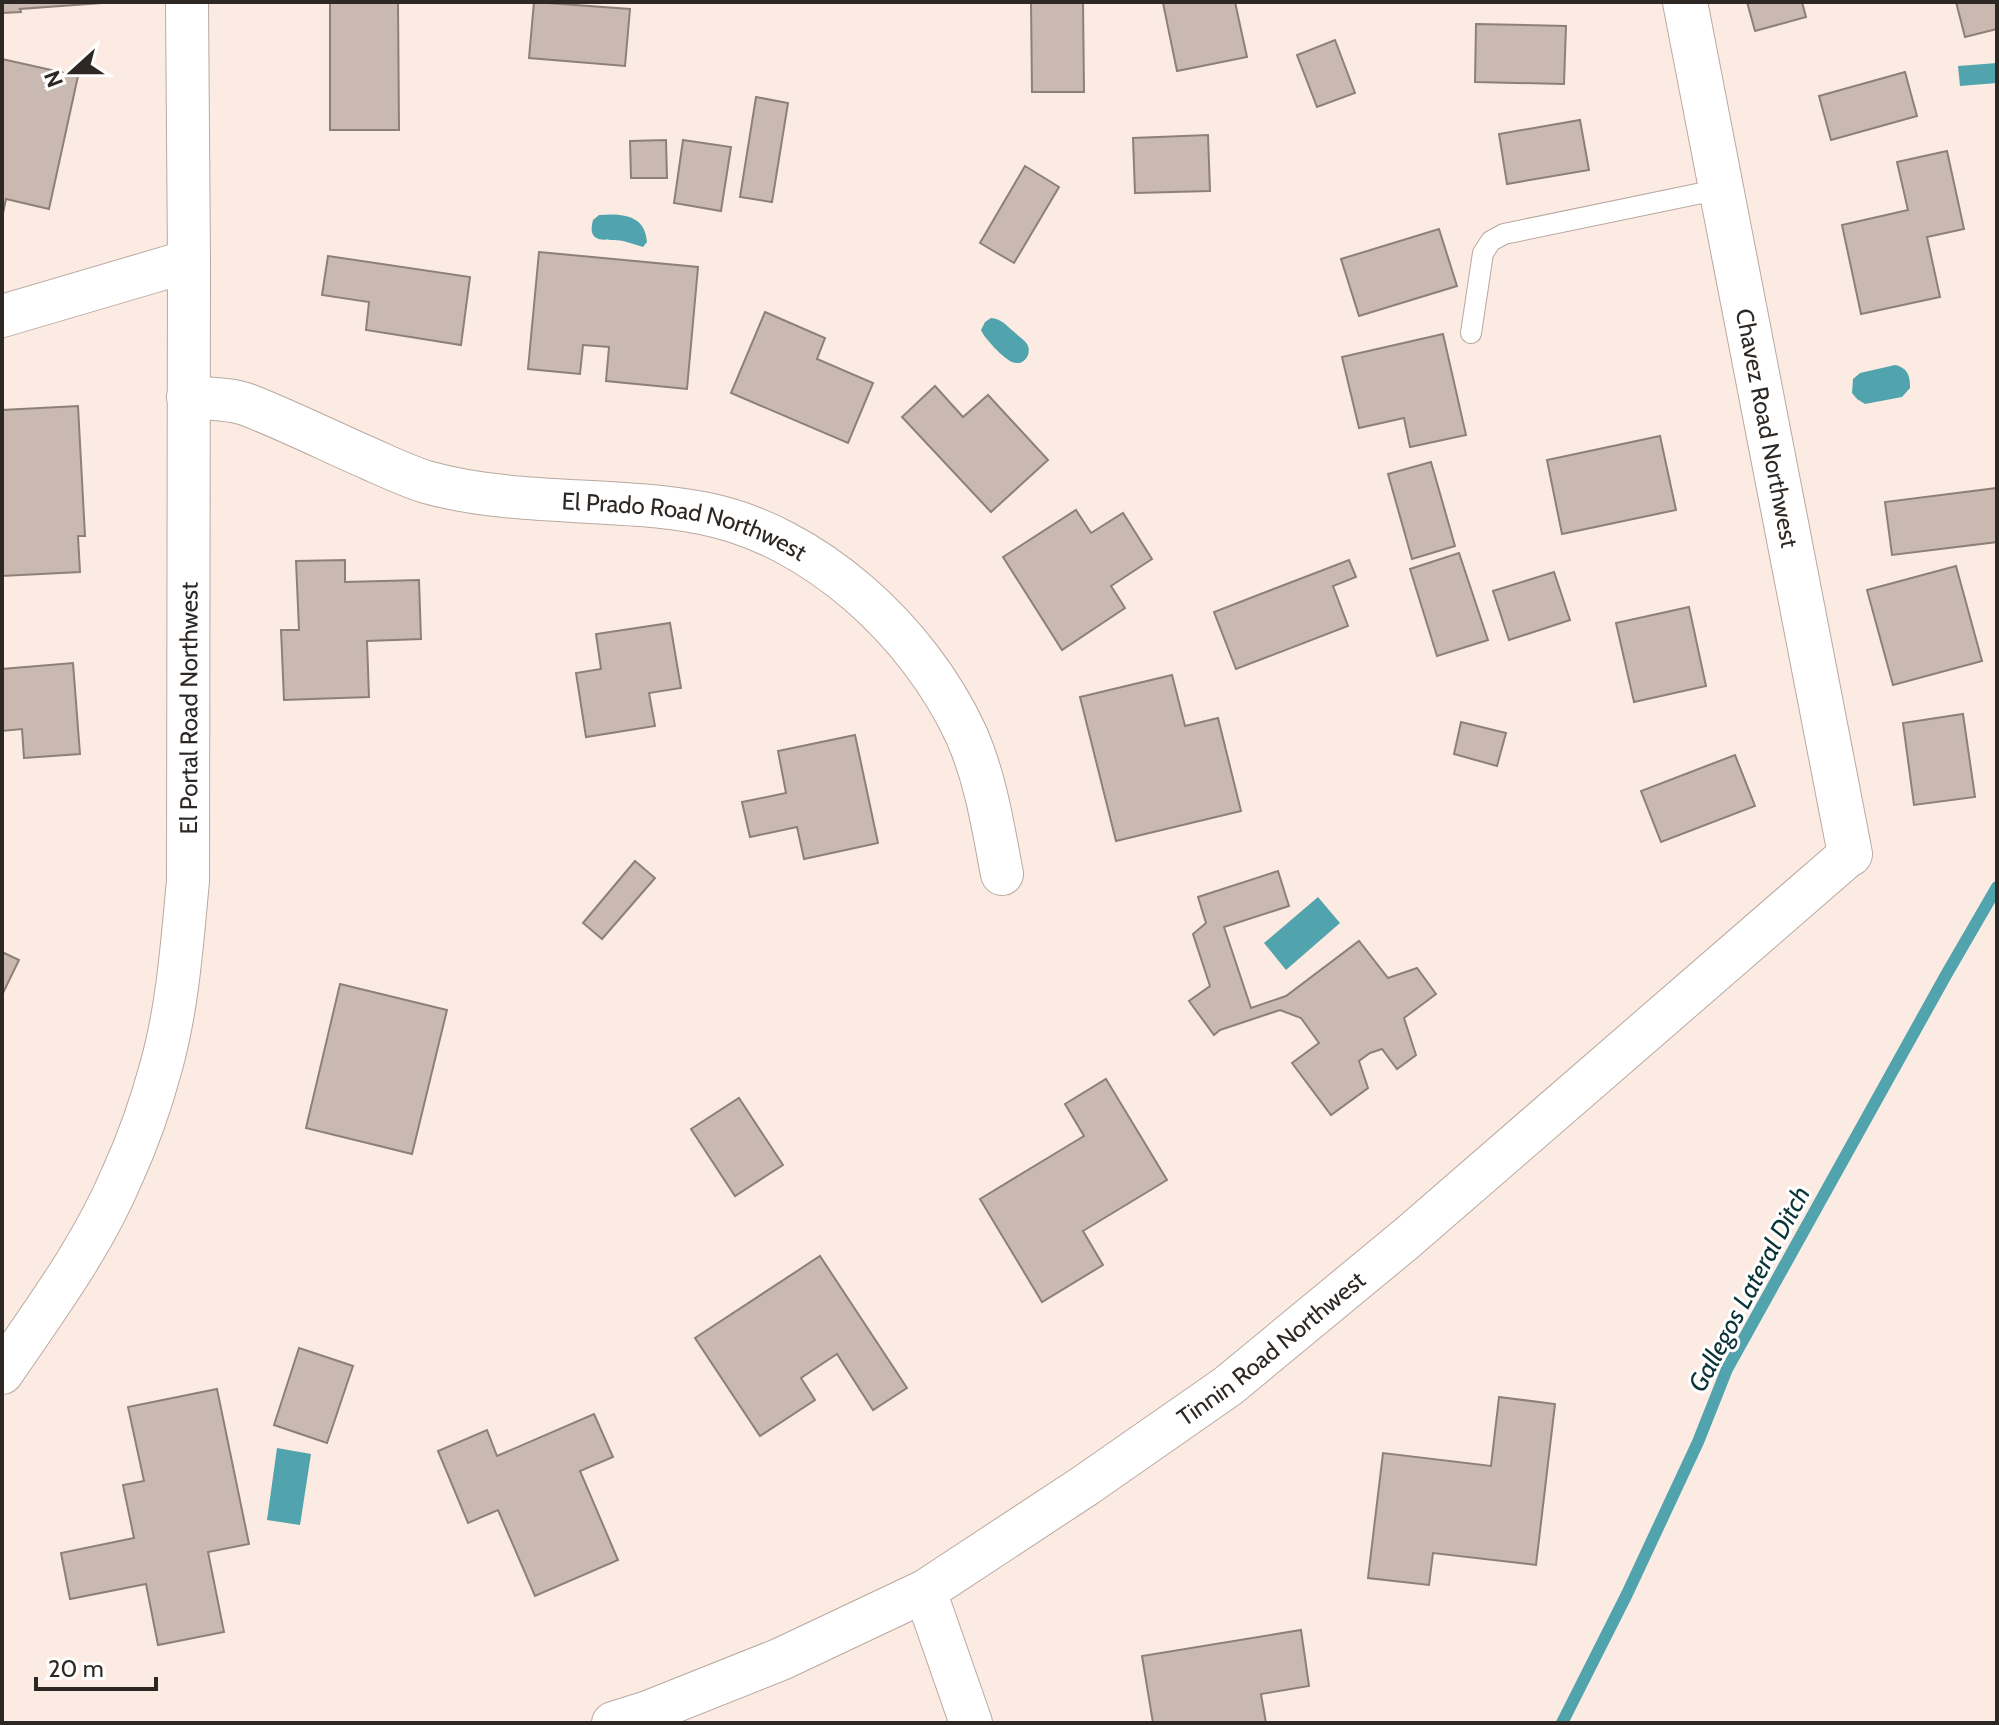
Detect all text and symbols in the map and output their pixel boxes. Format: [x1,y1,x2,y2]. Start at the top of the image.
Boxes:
north arrow [32,32,112,112]
text: N [38,67,69,91]
street label: Chavez Road Northwest [1730,306,1805,550]
street label: El Prado Road Northwest [561,486,812,566]
street label: El Portal Road Northwest [174,582,203,835]
water label: Gallegos Lateral Ditch [1681,1181,1817,1397]
street label: Tinnin Road Northwest [1171,1265,1371,1432]
scale bar [36,1641,156,1691]
text: 20 m [48,1654,104,1683]

